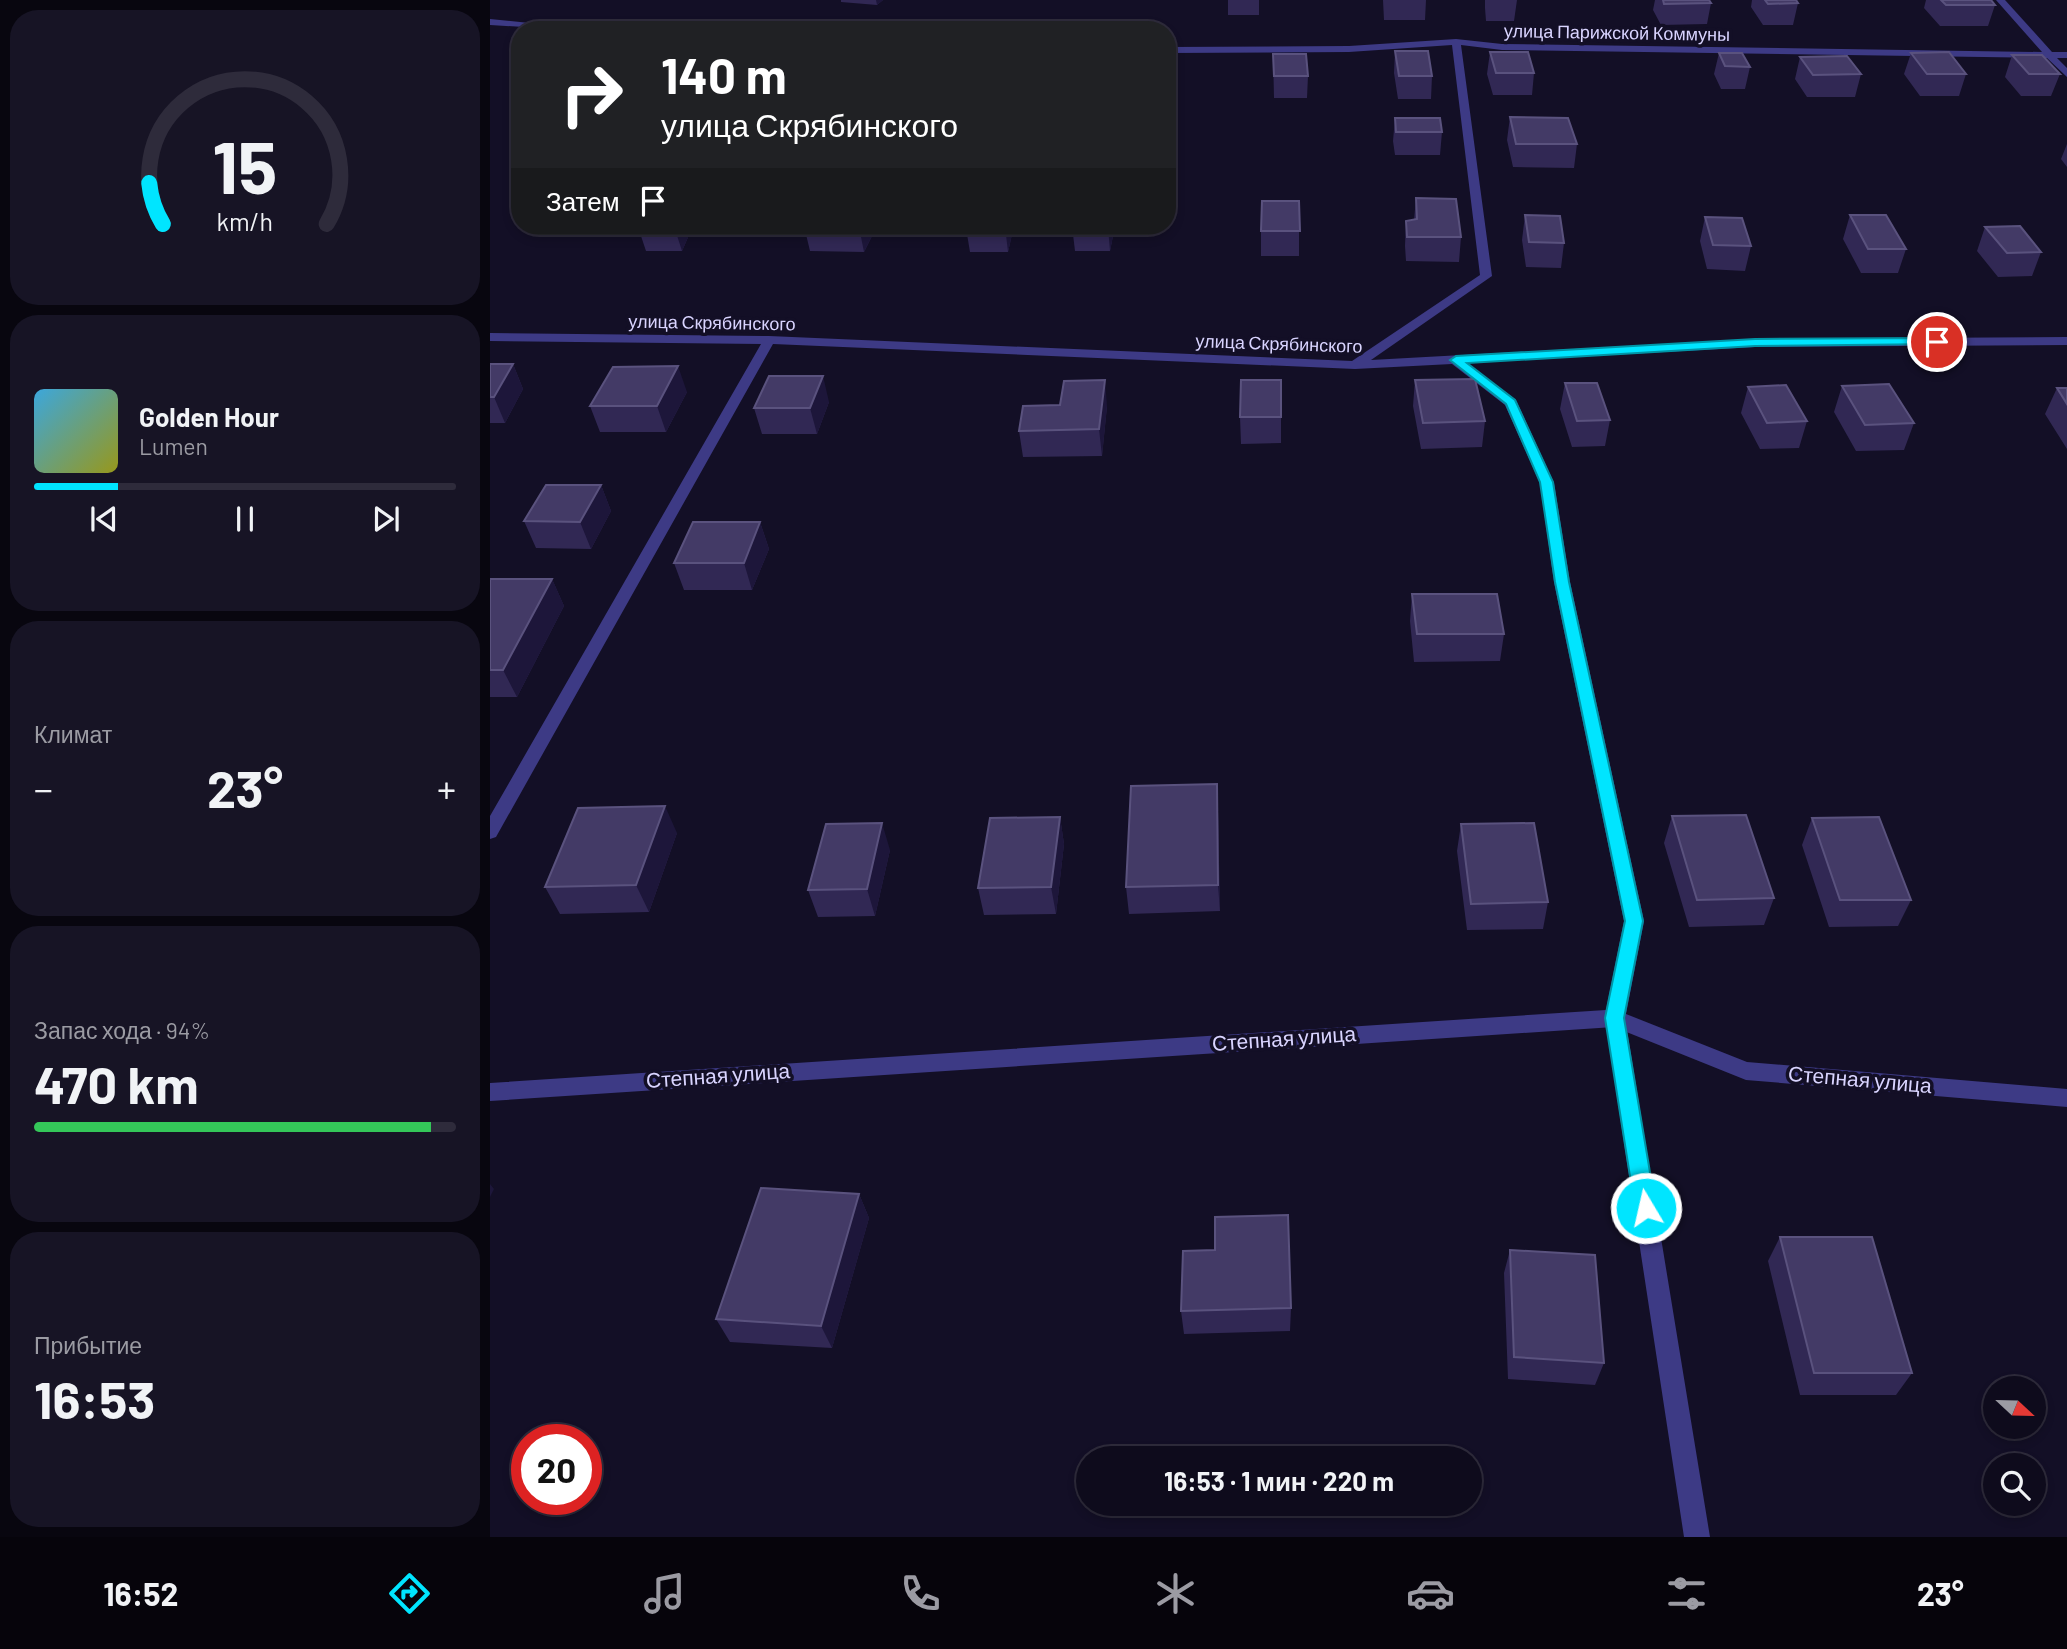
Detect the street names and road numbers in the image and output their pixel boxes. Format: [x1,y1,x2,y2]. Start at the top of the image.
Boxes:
street label: улица Парижской Коммуны [1504,19,1730,45]
street label: улица Скрябинского [628,310,796,334]
street label: улица Скрябинского [1195,329,1363,357]
street label: Степная улица [1211,1020,1357,1055]
street label: Степная улица [645,1057,791,1092]
street label: Степная улица [1787,1060,1933,1097]

